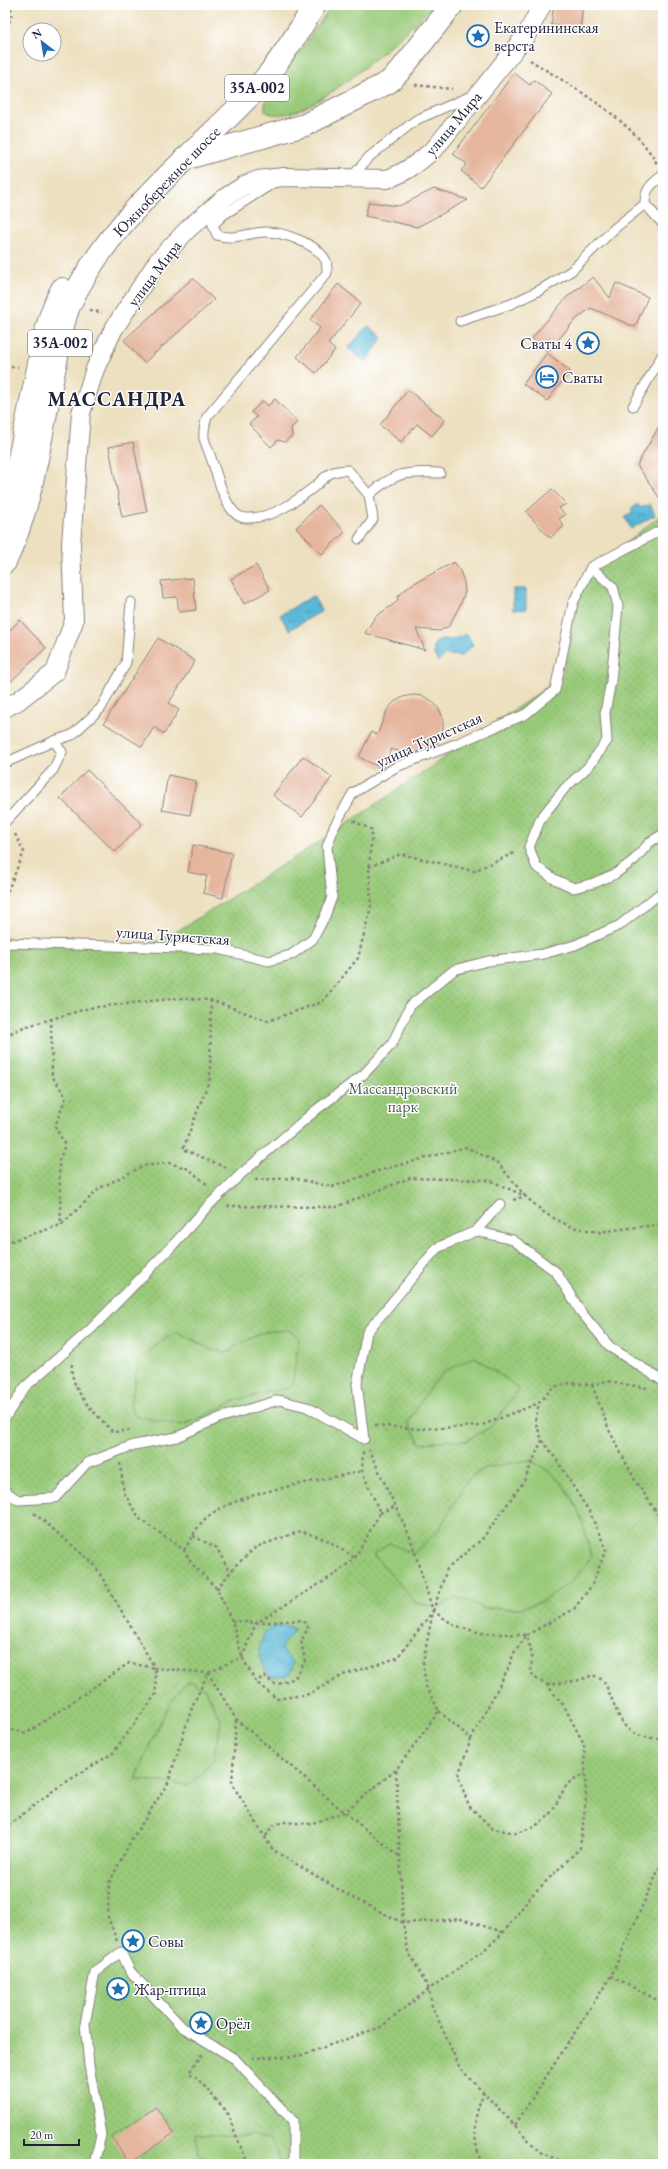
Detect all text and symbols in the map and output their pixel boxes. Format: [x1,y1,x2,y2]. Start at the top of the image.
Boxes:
place label: Екатерининская верста [494,17,599,56]
north arrow [22,22,62,62]
place icon: Екатерининская верста [465,23,491,49]
text: N [29,25,44,42]
road number: 35А-002 [225,75,289,101]
street label: улица Мира [420,86,487,160]
street label: Южнобережное шоссе [108,121,225,241]
street label: улица Мира [123,235,187,311]
road number: 35А-002 [28,330,92,356]
place icon: Сваты 4 [575,330,601,356]
place label: Сваты 4 [520,333,572,354]
hotel icon: Сваты [534,364,560,390]
place label: Сваты [562,367,603,388]
district label: МАССАНДРА [48,386,186,412]
street label: улица Туристская [373,707,485,772]
street label: улица Туристская [116,921,230,950]
park label: Массандровский парк [349,1078,458,1117]
place icon: Совы [120,1928,146,1954]
place label: Совы [148,1931,184,1952]
place icon: Жар-птица [105,1976,131,2002]
place label: Жар-птица [133,1979,207,2000]
place icon: Орёл [188,2010,214,2036]
place label: Орёл [216,2013,251,2034]
scale bar [24,2121,79,2147]
text: 20 m [30,2127,54,2143]

